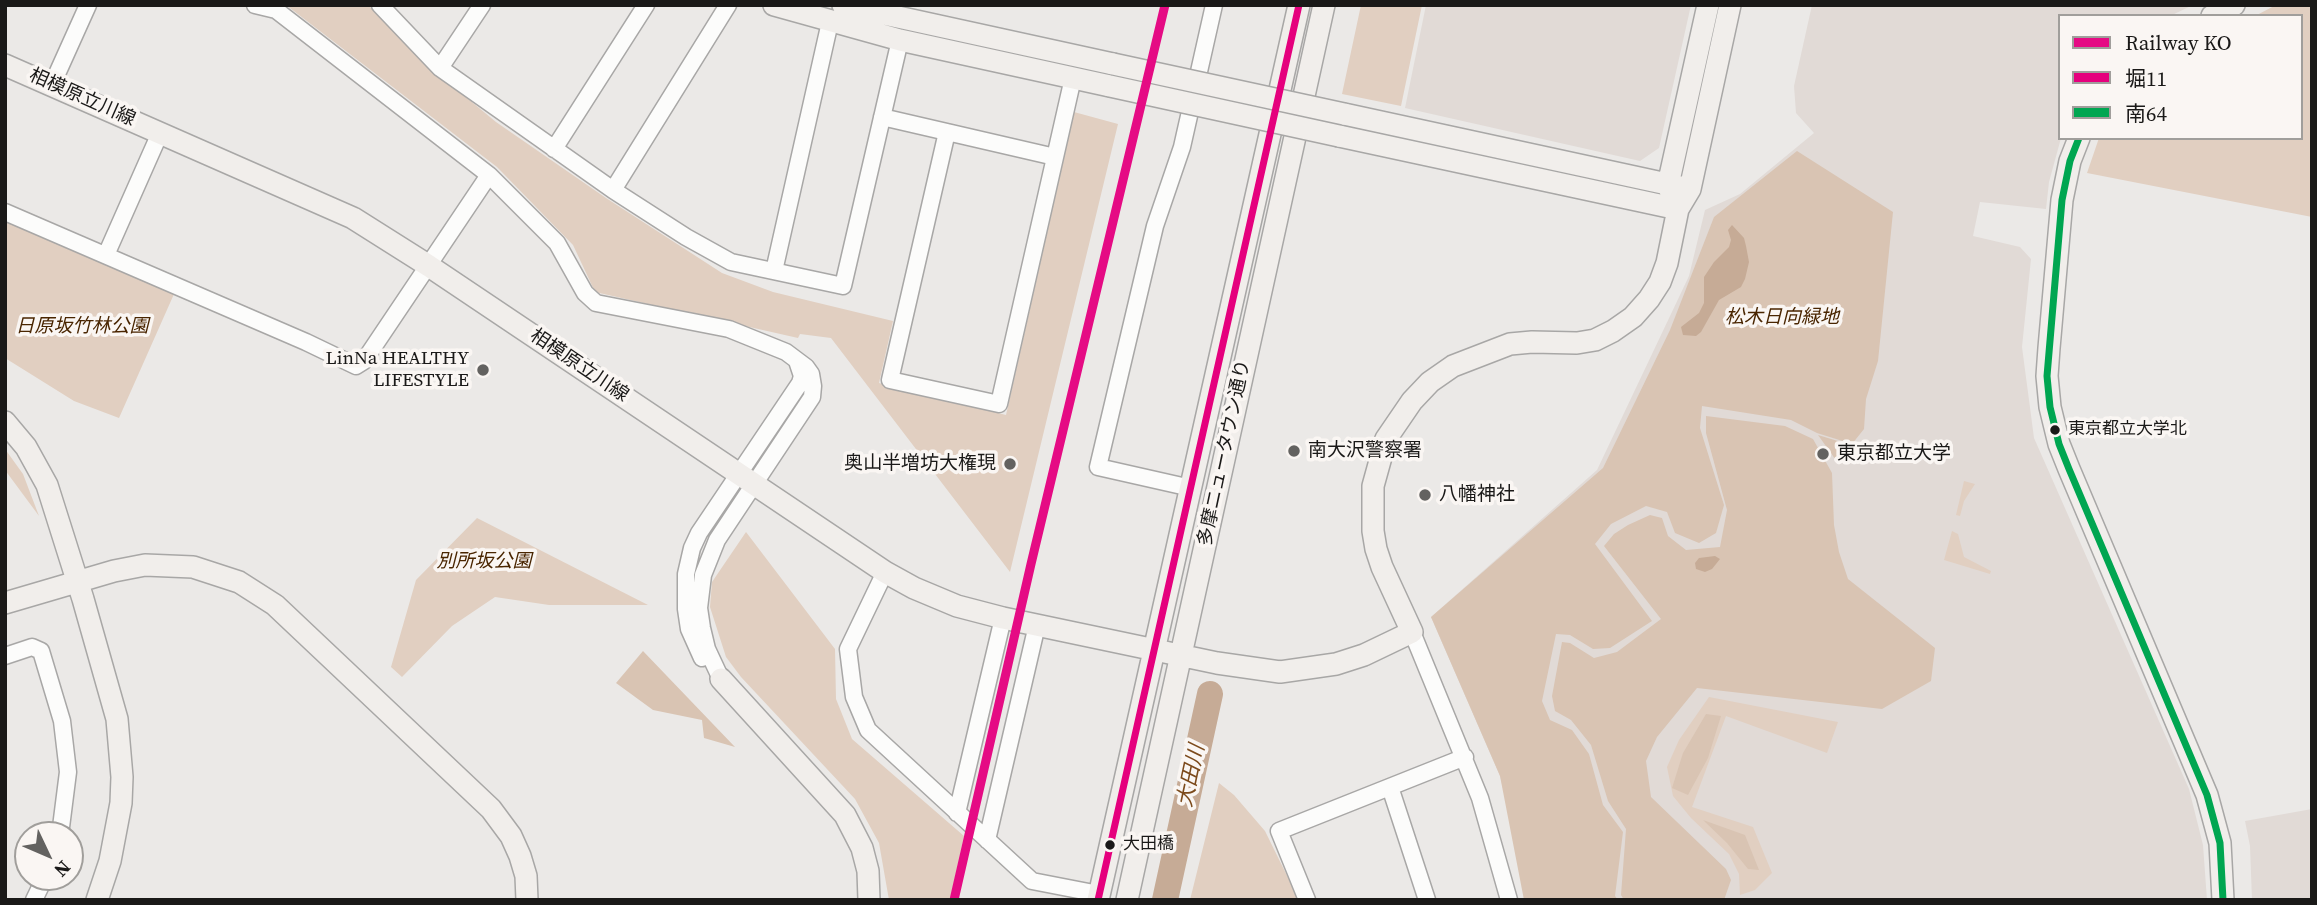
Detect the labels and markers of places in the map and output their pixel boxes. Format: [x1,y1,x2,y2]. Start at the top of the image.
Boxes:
place label: LinNa HEALTHY LIFESTYLE [326,348,469,392]
marker: LinNa HEALTHY LIFESTYLE [475,362,491,378]
place label: 東京都立大学北 [2068,420,2187,440]
marker: 東京都立大学北 [2048,423,2062,437]
place label: 南大沢警察署 [1308,440,1422,462]
marker: 南大沢警察署 [1286,443,1302,459]
place label: 東京都立大学 [1837,443,1951,465]
marker: 東京都立大学 [1815,446,1831,462]
place label: 奥山半増坊大権現 [844,453,996,475]
marker: 奥山半増坊大権現 [1002,456,1018,472]
place label: 八幡神社 [1439,484,1515,506]
marker: 八幡神社 [1417,487,1433,503]
place label: 大田橋 [1123,835,1174,855]
marker: 大田橋 [1103,838,1117,852]

